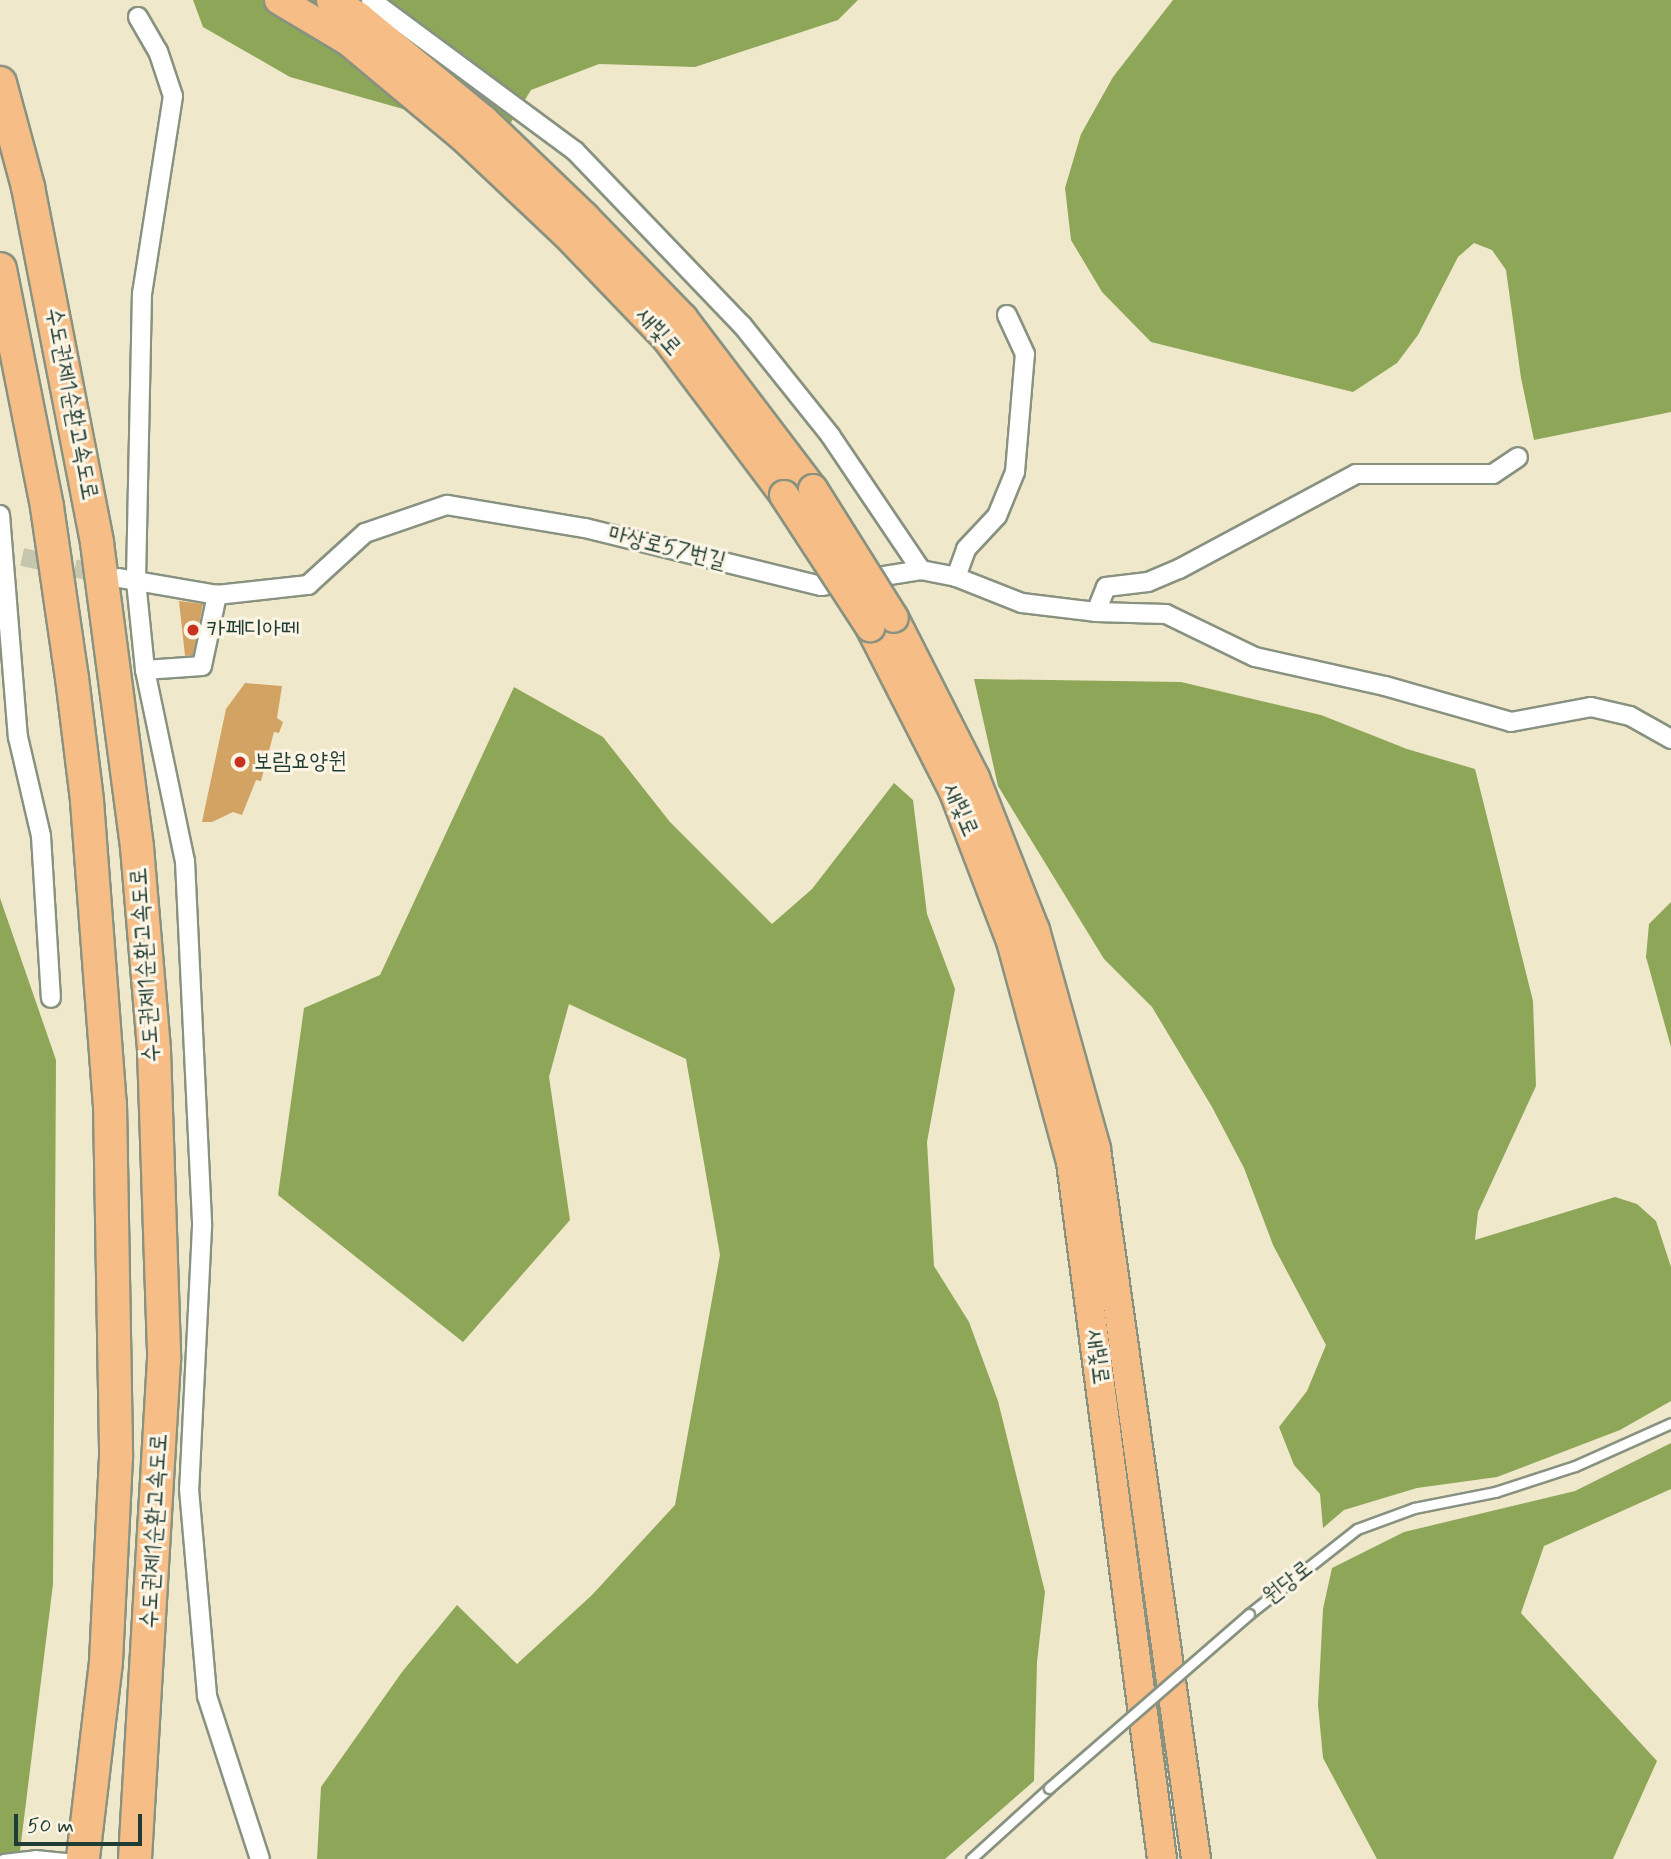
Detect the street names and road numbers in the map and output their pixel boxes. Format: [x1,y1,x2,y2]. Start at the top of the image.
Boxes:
street label: 새빛로 [629,302,687,362]
street label: 수도권제1순환고속도로 [39,305,103,503]
street label: 마상로57번길 [605,520,729,576]
street label: 새빛로 [936,779,984,841]
street label: 수도권제1순환고속도로 [125,867,167,1063]
street label: 새빛로 [1080,1328,1114,1386]
street label: 수도권제1순환고속도로 [136,1433,174,1629]
street label: 원당로 [1258,1555,1318,1611]

